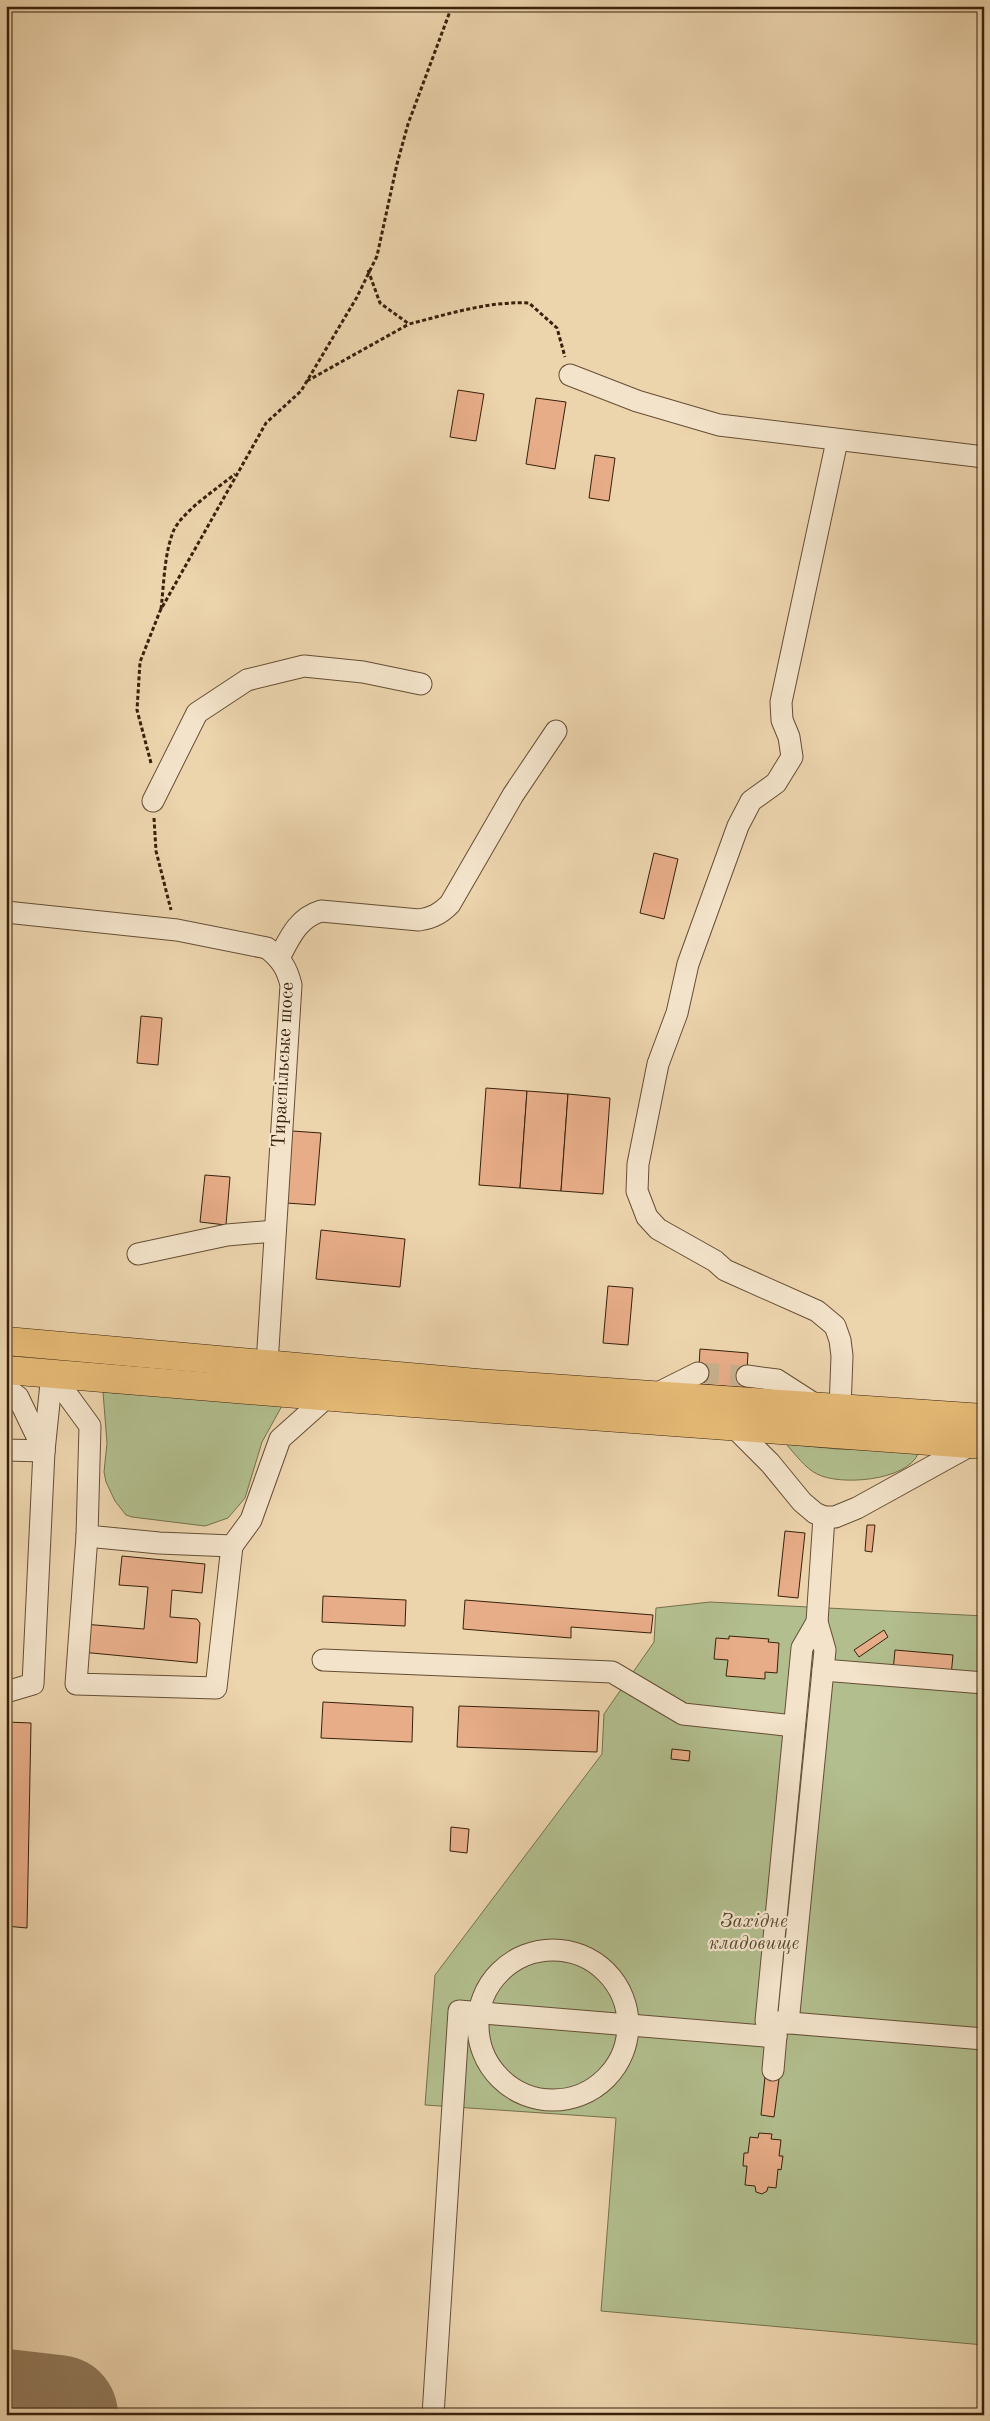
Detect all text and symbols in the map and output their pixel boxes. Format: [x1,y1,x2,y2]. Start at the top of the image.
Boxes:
street label: Тираспільське шосе [270,982,298,1148]
park label: Західне кладовище [709,1912,800,1954]

